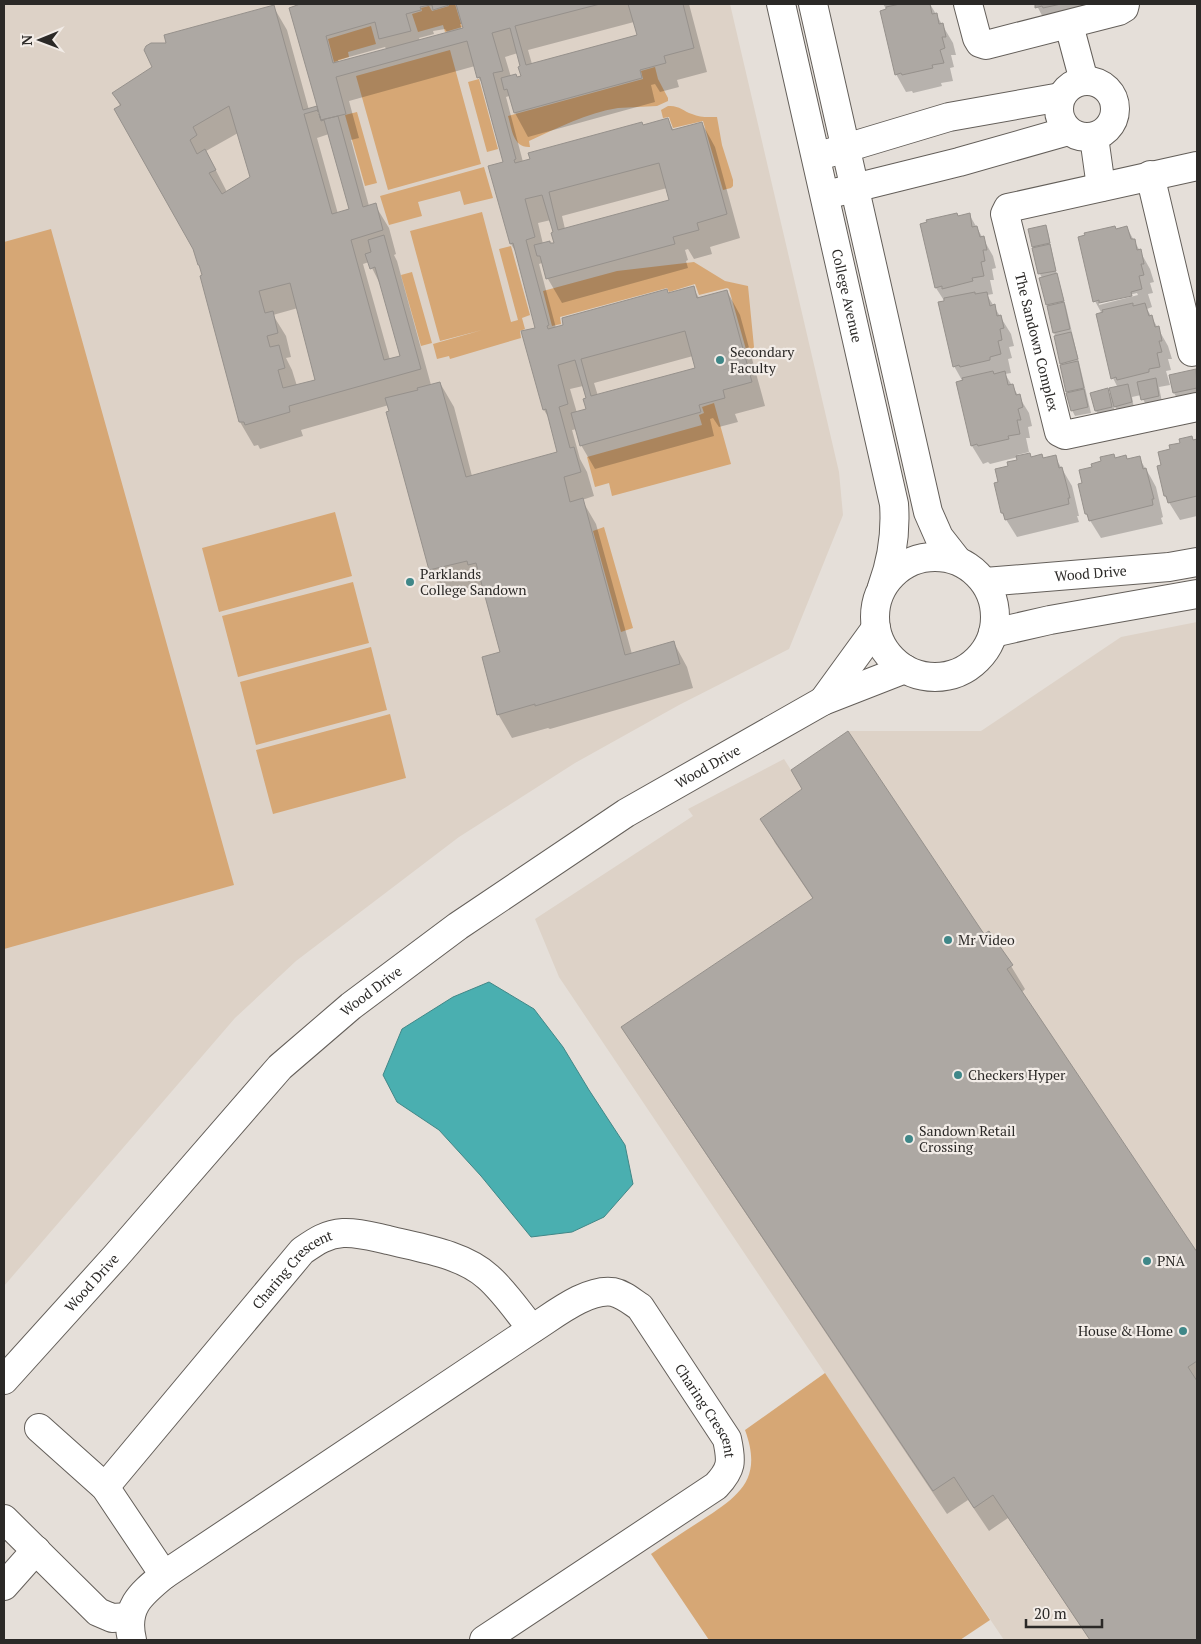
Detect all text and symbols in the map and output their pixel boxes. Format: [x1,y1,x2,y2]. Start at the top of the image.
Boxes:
north arrow [15,15,65,65]
text: N [17,34,36,46]
street label: College Avenue [828,247,867,344]
street label: The Sandown Complex [1011,270,1064,414]
place label: Secondary Faculty [730,342,795,377]
marker: Secondary Faculty [714,354,726,366]
street label: Wood Drive [1054,560,1127,585]
place label: Parklands College Sandown [420,564,527,599]
marker: Parklands College Sandown [404,576,416,588]
street label: Wood Drive [671,740,744,792]
place label: Mr Video [958,930,1015,949]
marker: Mr Video [942,934,954,946]
street label: Wood Drive [336,961,405,1020]
place label: Checkers Hyper [968,1065,1066,1084]
marker: Checkers Hyper [952,1069,964,1081]
place label: Sandown Retail Crossing [919,1121,1016,1156]
marker: Sandown Retail Crossing [903,1133,915,1145]
street label: Charing Crescent [247,1225,335,1313]
street label: Wood Drive [60,1249,123,1316]
place label: PNA [1157,1251,1186,1270]
marker: PNA [1141,1255,1153,1267]
place label: House & Home [1078,1321,1173,1340]
marker: House & Home [1177,1325,1189,1337]
street label: Charing Crescent [671,1360,740,1459]
scale bar [1026,1596,1102,1628]
text: 20 m [1034,1603,1067,1623]

